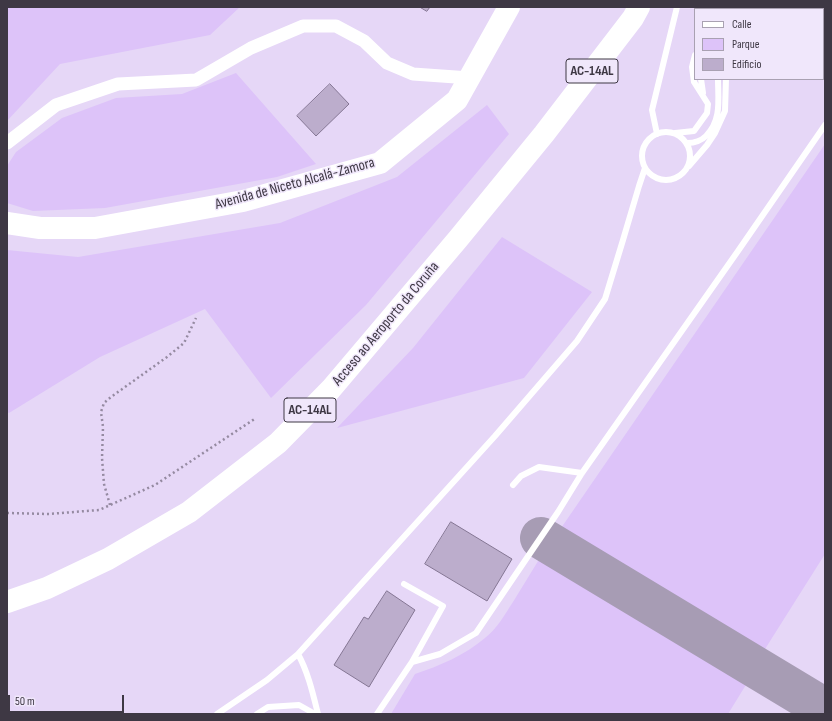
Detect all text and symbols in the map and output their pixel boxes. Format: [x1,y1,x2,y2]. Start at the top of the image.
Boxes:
legend [694,8,824,80]
text: Calle [732,17,752,32]
text: Parque [732,37,760,52]
text: Edificio [732,57,761,72]
road number: AC-14AL [566,59,618,83]
street label: Avenida de Niceto Alcalá-Zamora [213,154,377,214]
street label: Acceso ao Aeroporto da Coruña [329,258,443,390]
road number: AC-14AL [284,398,336,422]
scale bar [10,687,126,713]
text: 50 m [15,694,35,709]

